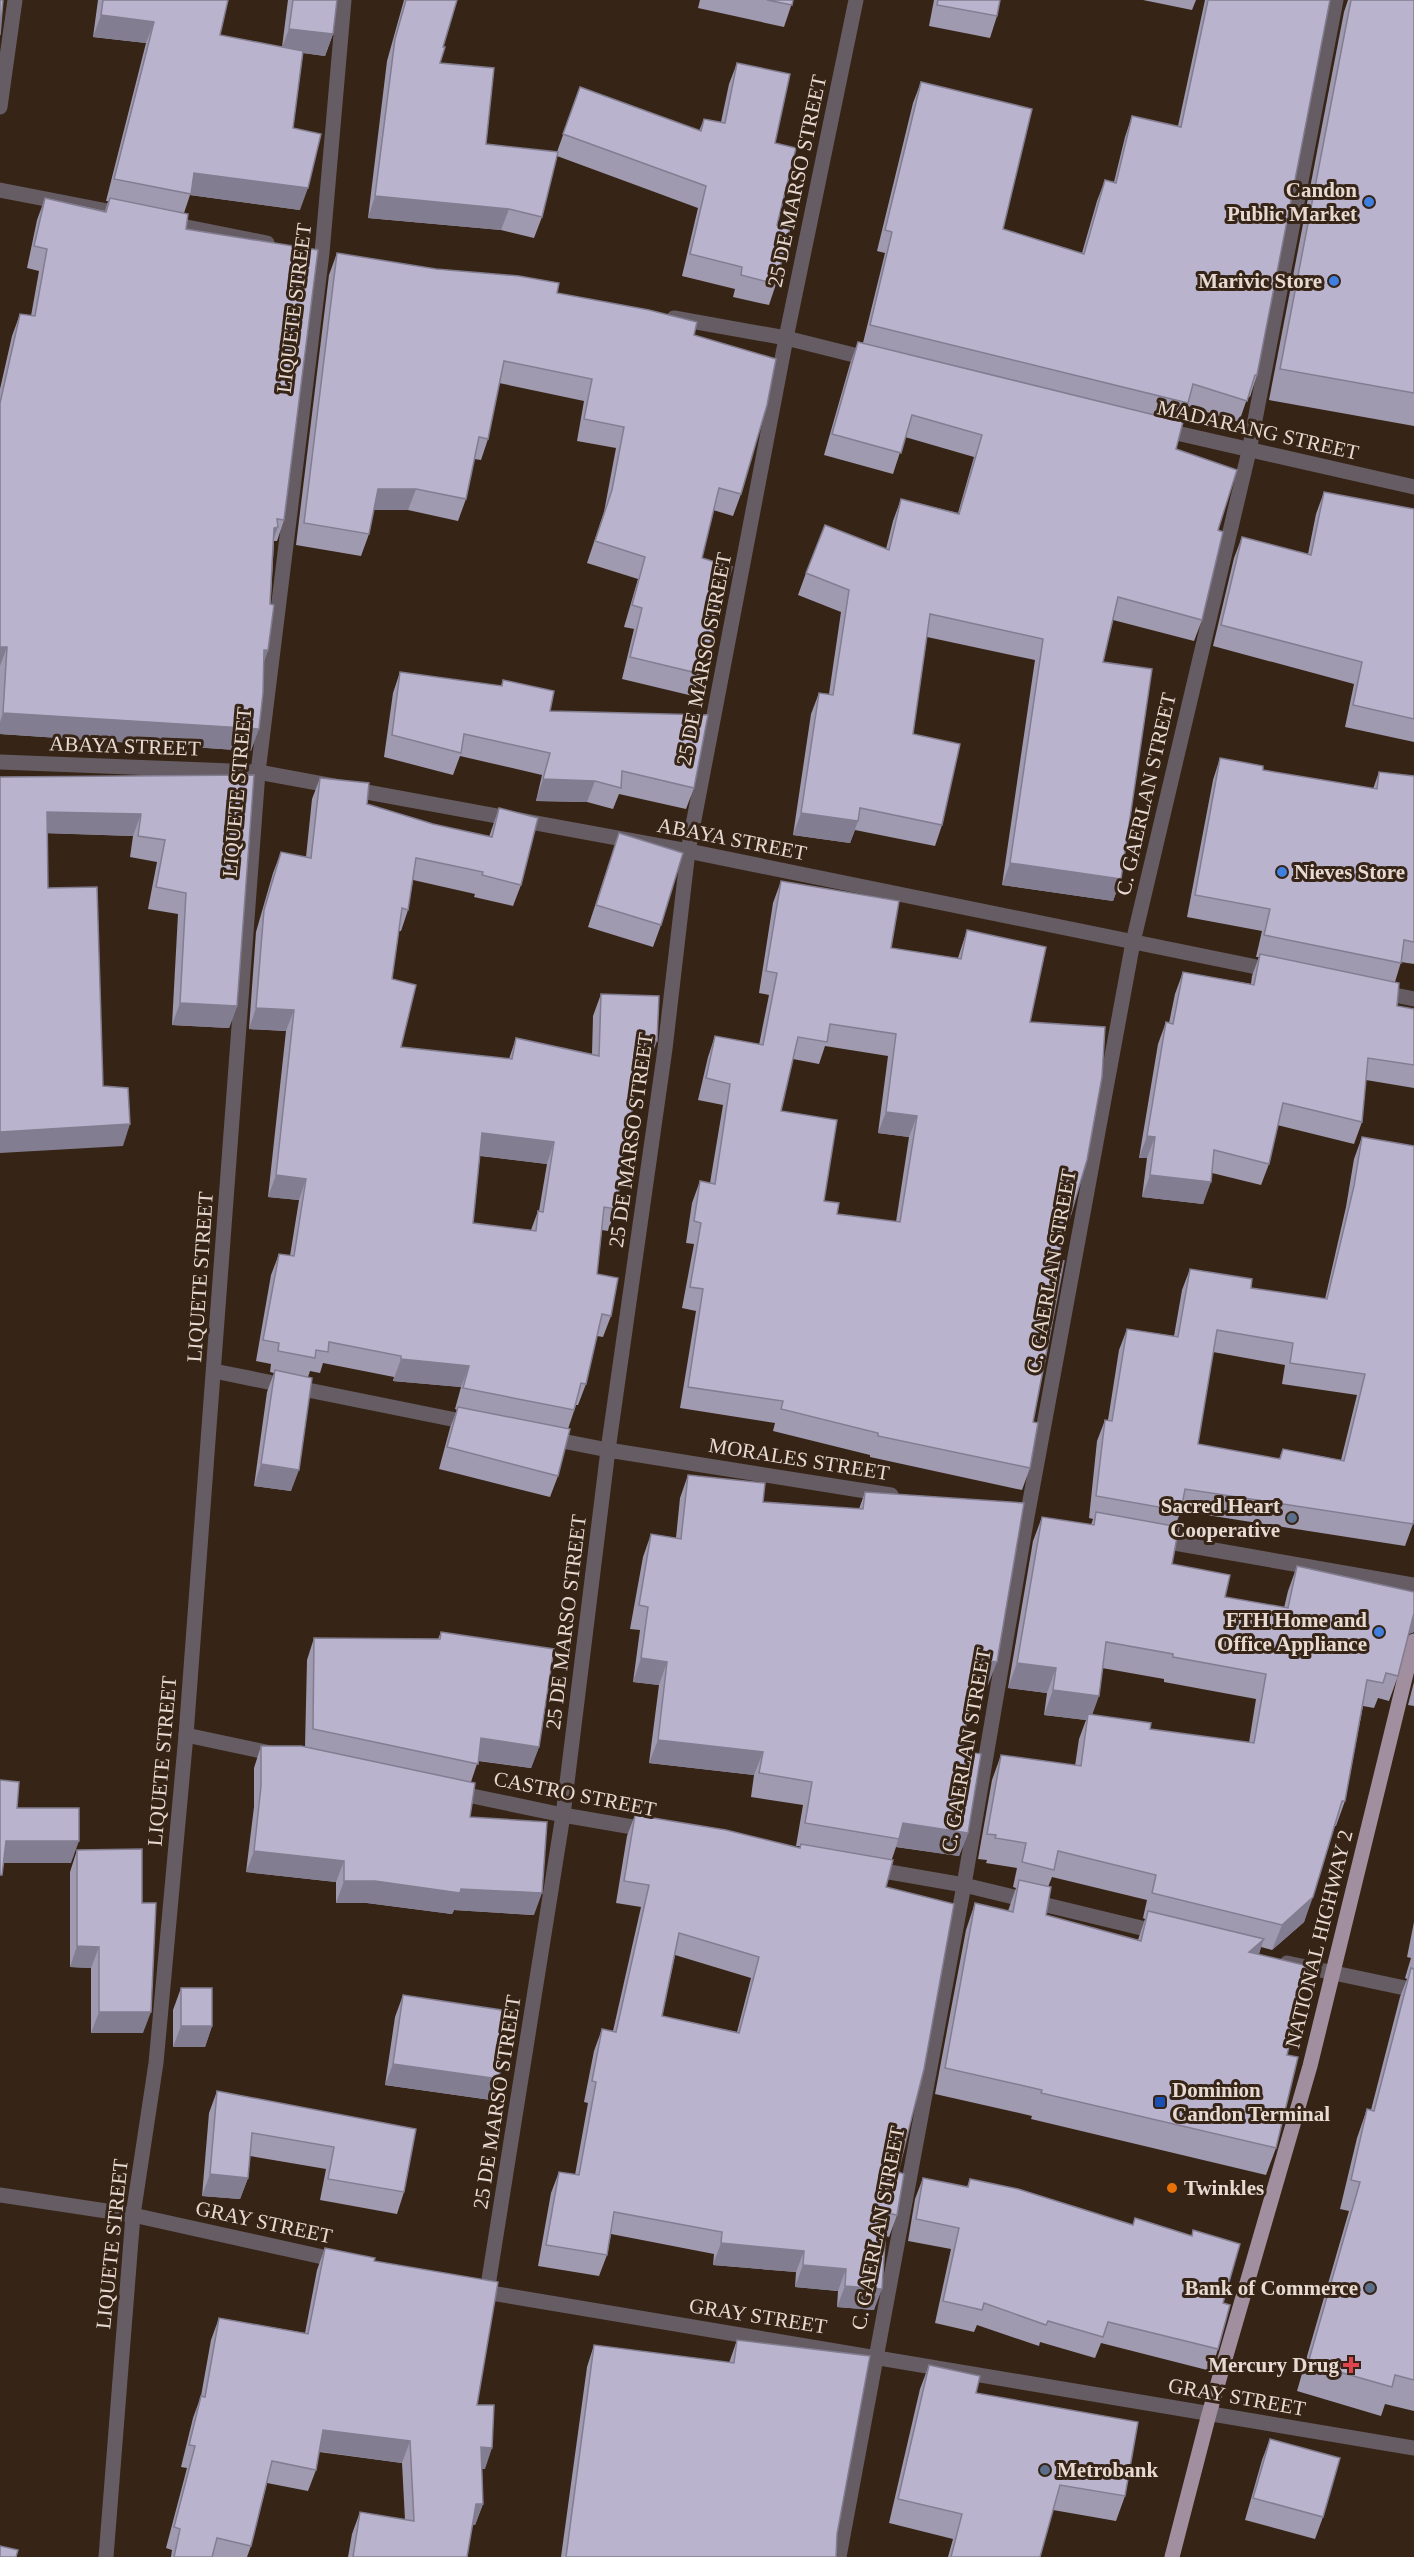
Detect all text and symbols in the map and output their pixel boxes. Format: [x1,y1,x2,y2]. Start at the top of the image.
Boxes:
street label: 25 DE MARSO STREET [763,72,831,289]
place label: Candon Public Market [1227,178,1357,226]
marker: Candon Public Market [1362,195,1376,209]
street label: LIQUETE STREET [272,222,316,394]
place label: Marivic Store [1198,269,1322,293]
marker: Marivic Store [1327,274,1341,288]
street label: MADARANG STREET [1155,395,1361,465]
street label: 25 DE MARSO STREET [672,550,736,768]
street label: C. GAERLAN STREET [1111,690,1181,898]
street label: LIQUETE STREET [218,706,256,878]
street label: ABAYA STREET [49,731,201,761]
street label: ABAYA STREET [655,813,809,865]
place label: Nieves Store [1294,860,1405,884]
marker: Nieves Store [1275,865,1289,879]
street label: 25 DE MARSO STREET [604,1031,658,1249]
street label: C. GAERLAN STREET [1021,1167,1081,1375]
street label: LIQUETE STREET [182,1191,218,1363]
street label: MORALES STREET [707,1433,891,1485]
place label: Sacred Heart Cooperative [1161,1494,1280,1542]
marker: Sacred Heart Cooperative [1285,1511,1299,1525]
street label: 25 DE MARSO STREET [541,1513,591,1731]
place label: FTH Home and Office Appliance [1217,1608,1367,1656]
marker: FTH Home and Office Appliance [1372,1625,1386,1639]
street label: C. GAERLAN STREET [936,1646,996,1854]
street label: LIQUETE STREET [143,1675,181,1847]
street label: CASTRO STREET [492,1766,658,1822]
street label: NATIONAL HIGHWAY 2 [1280,1827,1358,2051]
street label: 25 DE MARSO STREET [468,1993,526,2211]
place label: Dominion Candon Terminal [1172,2078,1330,2126]
marker: Dominion Candon Terminal [1153,2095,1167,2109]
street label: C. GAERLAN STREET [846,2124,910,2332]
street label: LIQUETE STREET [91,2158,133,2330]
place label: Twinkles [1184,2176,1264,2200]
marker: Twinkles [1165,2181,1179,2195]
street label: GRAY STREET [194,2196,335,2248]
place label: Bank of Commerce [1185,2276,1358,2300]
marker: Bank of Commerce [1363,2281,1377,2295]
street label: GRAY STREET [687,2293,829,2339]
place label: Mercury Drug [1208,2353,1339,2377]
marker: Mercury Drug [1344,2358,1358,2372]
street label: GRAY STREET [1166,2373,1308,2421]
place label: Metrobank [1057,2458,1158,2482]
marker: Metrobank [1038,2463,1052,2477]

